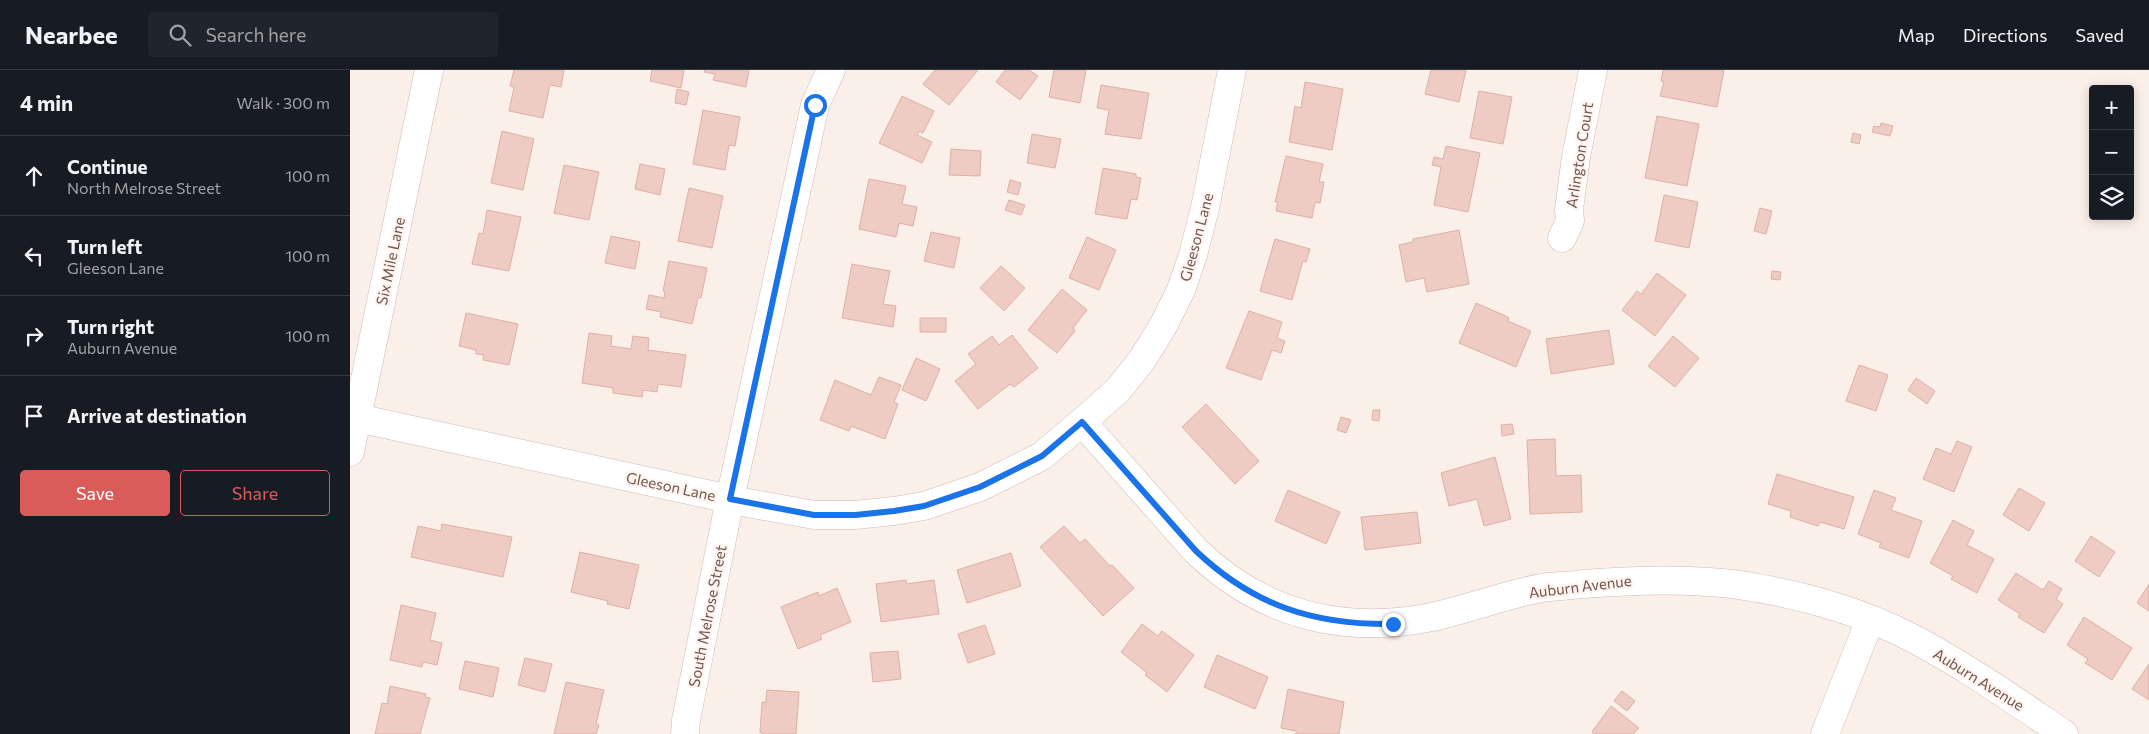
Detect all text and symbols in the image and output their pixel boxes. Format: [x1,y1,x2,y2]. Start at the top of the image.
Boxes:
search box [148,12,498,57]
text: Nearbee [25,20,118,49]
icon: search [166,21,194,49]
text: Search here [206,23,306,46]
text: Map [1898,24,1935,46]
text: Directions [1963,24,2047,46]
text: Saved [2075,24,2124,46]
map controls [2089,85,2134,220]
button: + [2089,85,2134,130]
text: 4 min [20,90,73,115]
text: Walk · 300 m [236,93,330,112]
route start [804,94,827,117]
street label: Arlington Court [1562,101,1596,209]
button: − [2089,130,2134,175]
text: Continue [67,155,147,178]
icon: ahead [20,162,48,190]
text: 100 m [285,166,330,185]
button: layers [2089,175,2134,220]
text: North Melrose Street [67,178,221,197]
street label: Gleeson Lane [1176,191,1216,283]
street label: Six Mile Lane [372,215,408,307]
text: Turn left [67,235,142,258]
icon: left [20,242,48,270]
text: 100 m [285,246,330,265]
text: Gleeson Lane [67,258,164,277]
text: Turn right [67,315,154,338]
icon: right [20,322,48,350]
text: 100 m [285,326,330,345]
text: Auburn Avenue [67,338,177,357]
icon: arrive [20,402,48,430]
text: Arrive at destination [67,404,247,427]
street label: Gleeson Lane [625,468,717,504]
button: Save [20,470,170,516]
button: Share [180,470,330,516]
street label: South Melrose Street [684,543,730,689]
street label: Auburn Avenue [1528,571,1632,601]
route end [1382,613,1405,636]
street label: Auburn Avenue [1930,644,2028,714]

